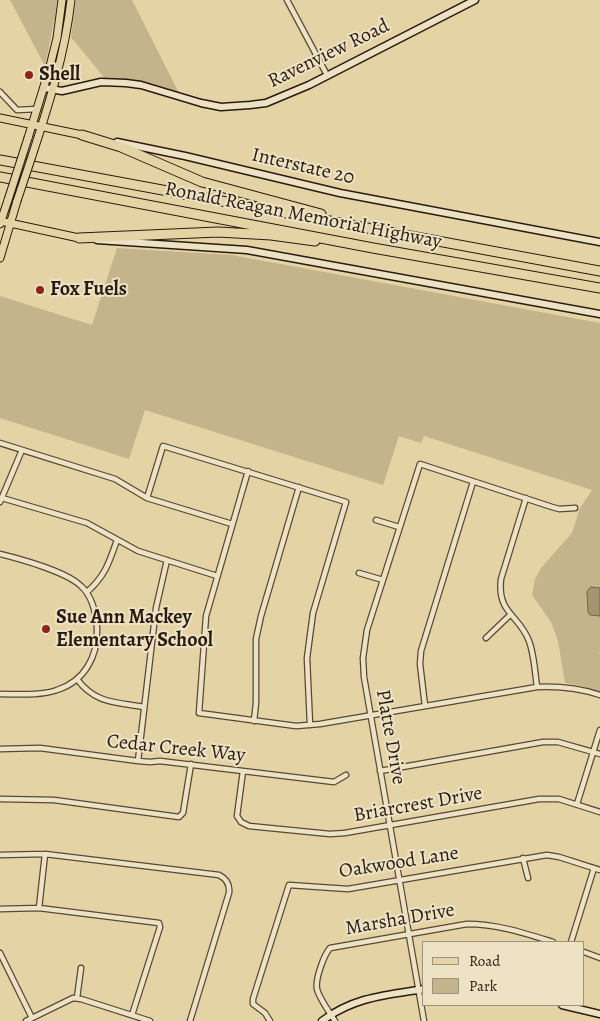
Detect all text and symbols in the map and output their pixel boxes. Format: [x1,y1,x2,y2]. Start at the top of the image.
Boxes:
street label: Ravenview Road [264,14,394,94]
place label: Shell [39,63,80,87]
marker: Shell [23,69,35,81]
street label: Interstate 20 [249,144,357,190]
street label: Ronald Reagan Memorial Highway [163,177,443,255]
place label: Fox Fuels [50,278,127,302]
marker: Fox Fuels [34,284,46,296]
place label: Sue Ann Mackey Elementary School [56,606,213,653]
marker: Sue Ann Mackey Elementary School [40,623,52,635]
street label: Platte Drive [370,688,410,786]
street label: Cedar Creek Way [106,730,246,768]
street label: Briarcrest Drive [352,782,484,828]
street label: Oakwood Lane [337,842,461,884]
street label: Marsha Drive [343,899,457,941]
legend [422,941,585,1006]
text: Road [469,951,500,971]
text: Park [469,976,497,996]

